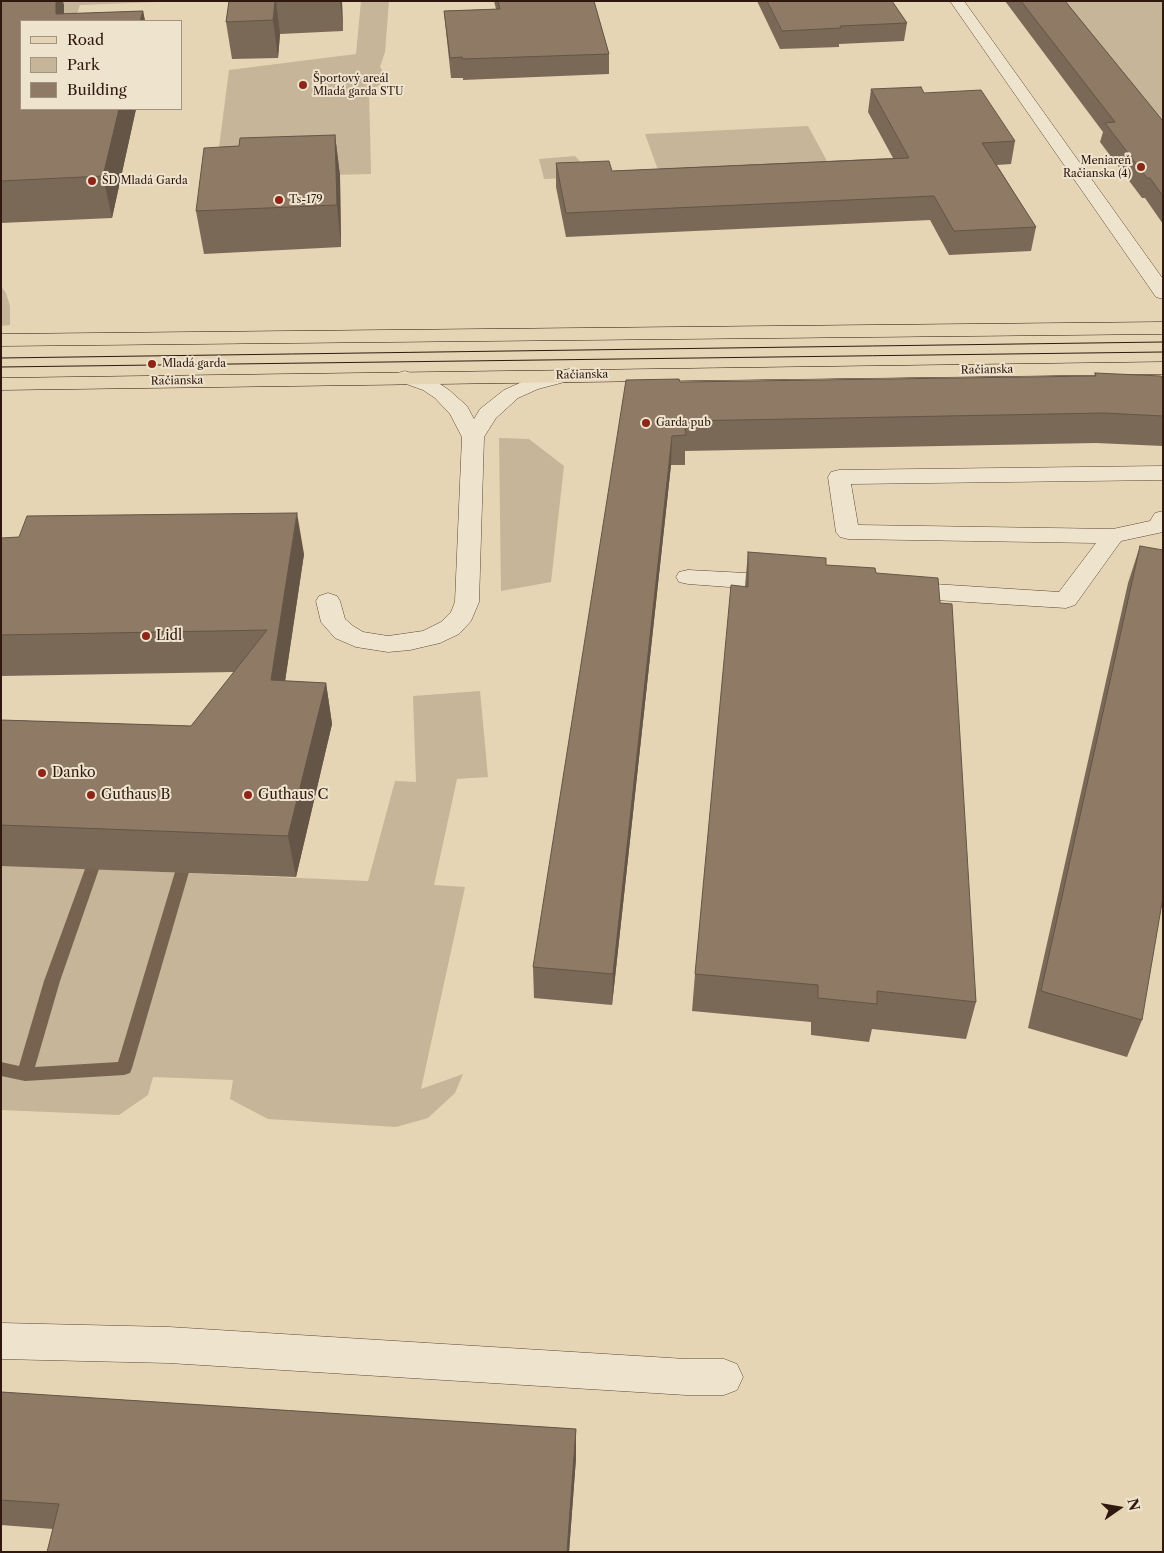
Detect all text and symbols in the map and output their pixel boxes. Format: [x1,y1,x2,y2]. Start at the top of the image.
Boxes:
legend [20,20,182,110]
text: Road [67,30,104,49]
text: Park [67,55,100,74]
place label: Športový areál Mladá garda STU [313,72,403,98]
marker: Športový areál Mladá garda STU [297,79,309,91]
text: Building [67,80,127,99]
place label: Meniareň Račianska (4) [1063,154,1131,180]
marker: Meniareň Račianska (4) [1135,161,1147,173]
place label: ŠD Mladá Garda [102,174,188,188]
marker: ŠD Mladá Garda [86,175,98,187]
place label: Ts-179 [289,193,323,207]
marker: Ts-179 [273,194,285,206]
place label: Mladá garda [162,357,226,371]
marker: Mladá garda [146,358,158,370]
street label: Račianska [961,363,1013,377]
street label: Račianska [556,368,608,382]
street label: Račianska [151,374,203,388]
place label: Garda pub [656,416,711,430]
marker: Garda pub [640,417,652,429]
place label: Lidl [156,628,182,644]
marker: Lidl [140,630,152,642]
place label: Danko [52,765,96,781]
marker: Danko [36,767,48,779]
place label: Guthaus B [101,787,170,803]
place label: Guthaus C [258,787,328,803]
marker: Guthaus B [85,789,97,801]
marker: Guthaus C [242,789,254,801]
north arrow [1094,1483,1144,1533]
text: N [1123,1497,1144,1513]

